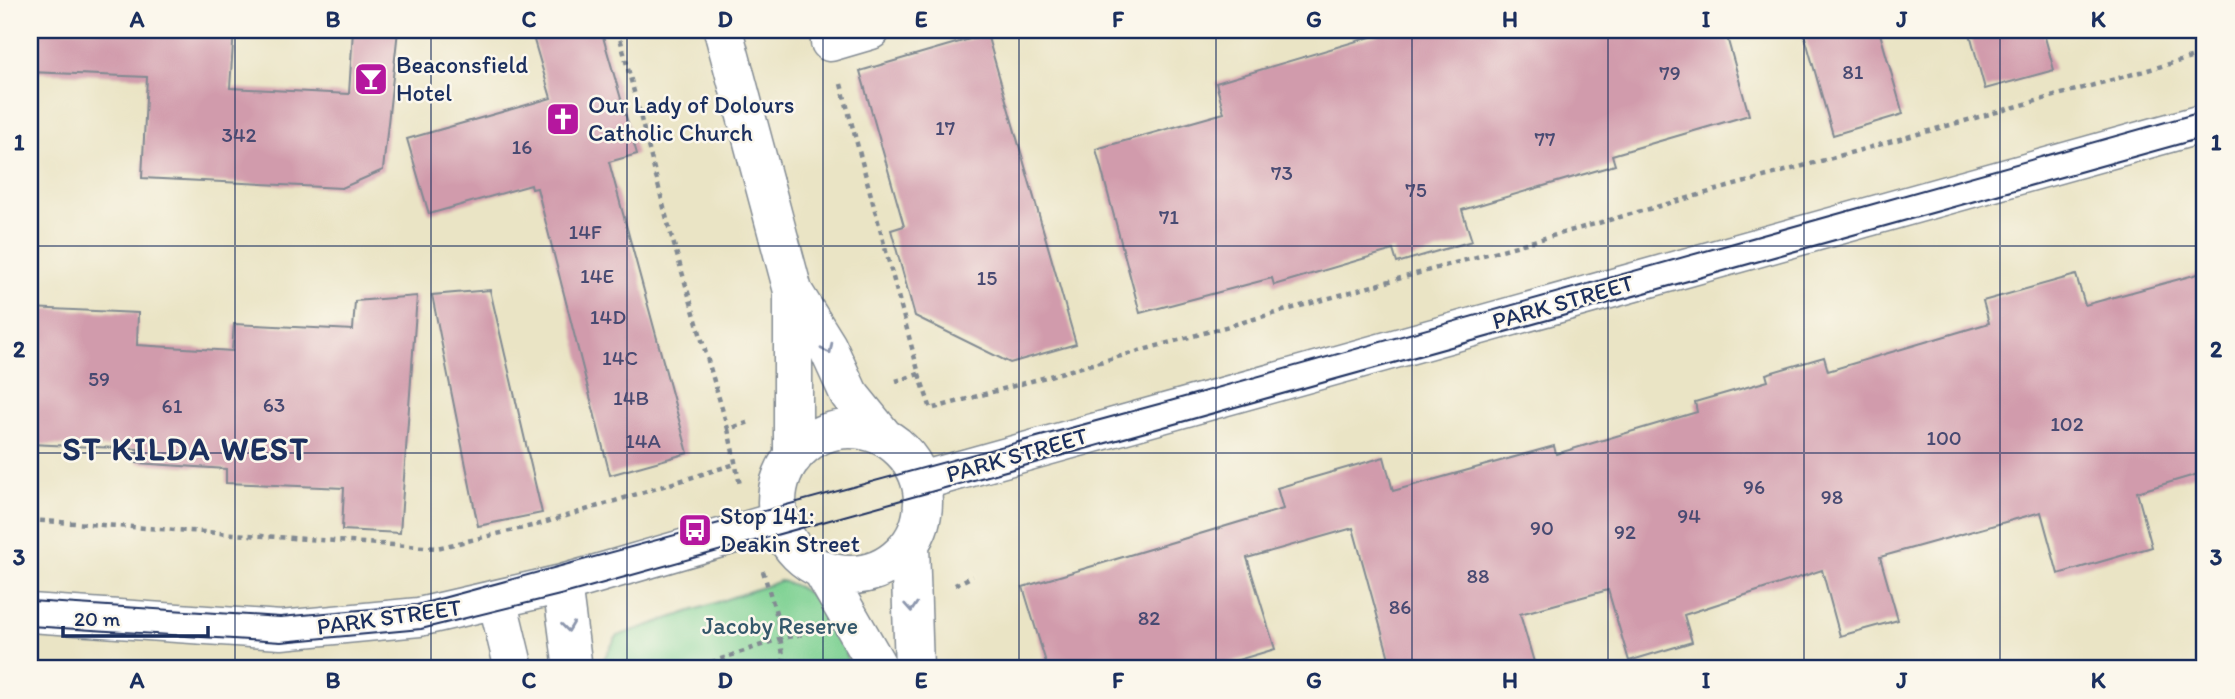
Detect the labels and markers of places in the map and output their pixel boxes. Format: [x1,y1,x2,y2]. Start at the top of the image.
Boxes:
place label: Beaconsfield Hotel [396,50,528,107]
bar icon: Beaconsfield Hotel [352,60,390,98]
place label: Our Lady of Dolours Catholic Church [588,90,795,147]
church icon: Our Lady of Dolours Catholic Church [544,100,582,138]
place label: Stop 141: Deakin Street [720,501,860,558]
bus stop icon: Stop 141: Deakin Street [676,511,714,549]

